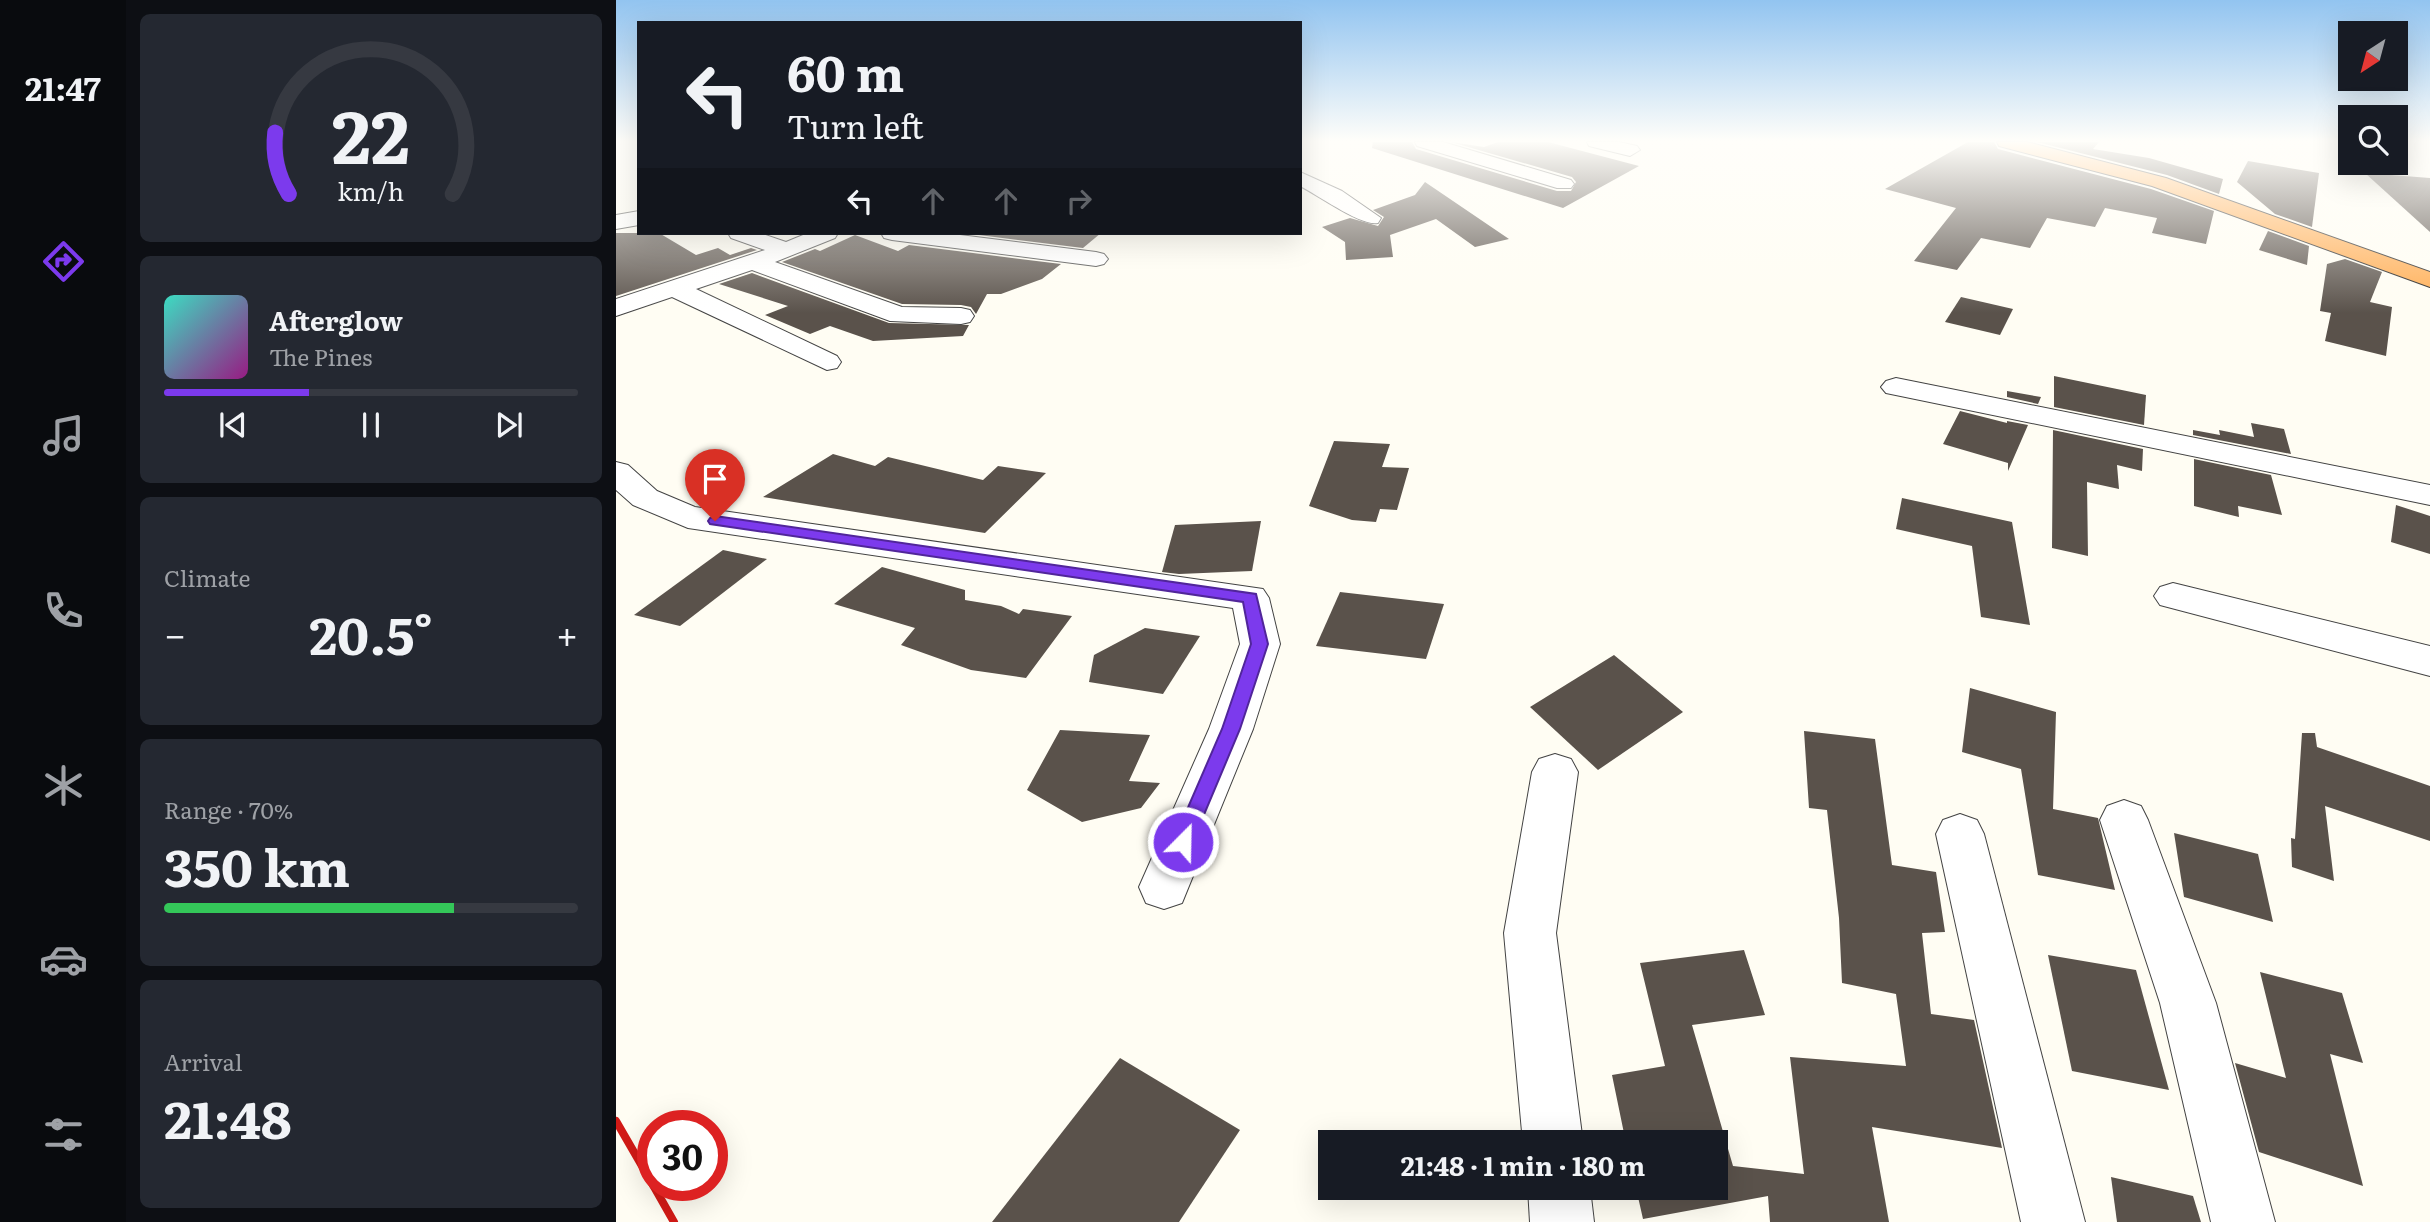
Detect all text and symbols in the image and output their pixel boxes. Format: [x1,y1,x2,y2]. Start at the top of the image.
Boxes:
north arrow [2338,21,2408,91]
map controls [2338,21,2408,175]
text: 60 m [787,34,904,107]
icon: left [672,49,763,140]
text: 21:47 [25,63,101,111]
text: 22 [332,78,410,186]
text: Turn left [787,101,924,149]
button: search [2338,105,2408,175]
text: km/h [338,172,404,209]
icon: left [841,182,879,220]
icon: ahead [914,182,952,220]
icon: ahead [987,182,1025,220]
icon: right [1060,182,1098,220]
icon: directions [39,237,88,286]
text: Afterglow [269,300,403,339]
text: The Pines [269,339,372,373]
icon: previous [214,406,252,444]
icon: pause [352,406,390,444]
icon: next [490,406,528,444]
icon: music [39,411,88,460]
pin [685,449,745,521]
icon: arrive [696,460,734,498]
text: Climate [164,560,250,594]
icon: phone [39,586,88,635]
text: 20.5° [309,594,433,671]
text: − [164,604,186,661]
text: + [556,604,578,661]
icon: climate [39,761,88,810]
text: Range · 70% [164,792,293,826]
position arrow [1146,805,1220,879]
text: 350 km [164,826,350,903]
icon: car [39,935,88,984]
text: Arrival [164,1044,243,1078]
text: 21:48 [164,1078,292,1155]
icon: filters [39,1110,88,1159]
speed limit sign: 30 [637,1110,728,1201]
text: 21:48 · 1 min · 180 m [1401,1145,1645,1184]

